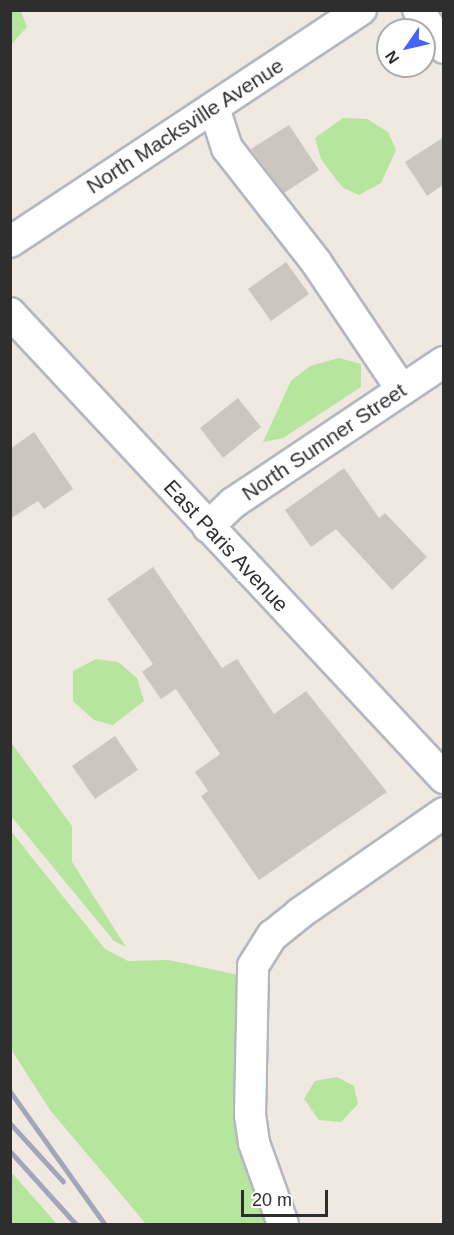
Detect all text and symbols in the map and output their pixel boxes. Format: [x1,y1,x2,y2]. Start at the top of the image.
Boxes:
north arrow [376,18,436,78]
text: N [382,48,403,67]
street label: North Macksville Avenue [81,53,289,199]
street label: North Sumner Street [237,378,411,506]
street label: East Paris Avenue [158,474,294,618]
scale bar [244,1178,331,1216]
text: 20 m [252,1190,292,1210]

